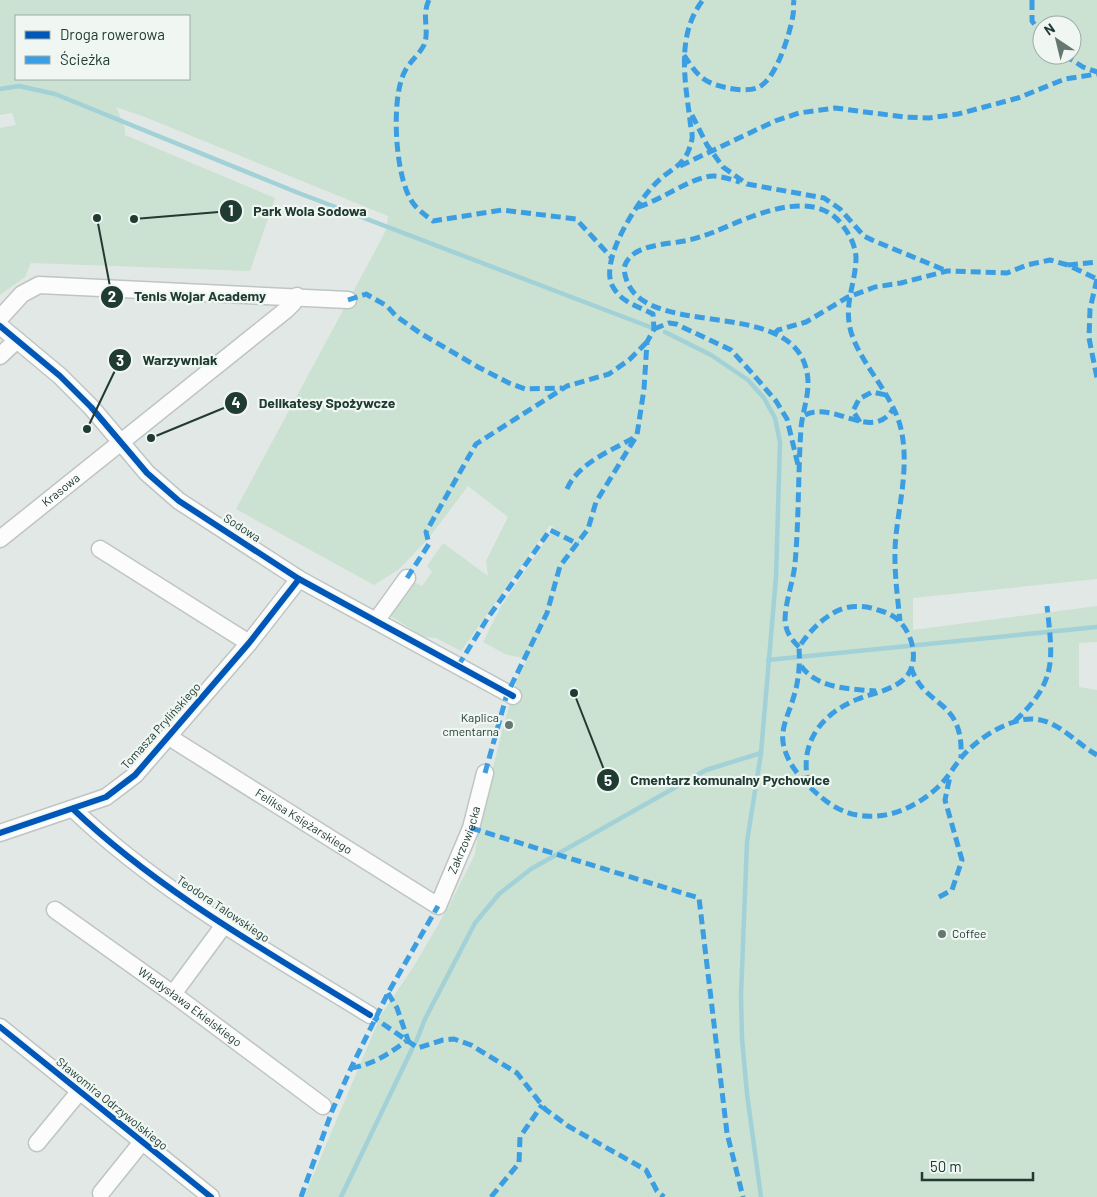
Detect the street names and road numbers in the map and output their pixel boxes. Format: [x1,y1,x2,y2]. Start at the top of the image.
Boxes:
street label: Krasowa [38,470,82,509]
street label: Sodowa [222,510,264,544]
street label: Tomasza Prylińskiego [118,679,203,772]
street label: Feliksa Księżarskiego [253,785,355,856]
street label: Zakrzowiecka [445,804,482,875]
street label: Teodora Talowskiego [174,872,273,945]
street label: Władysława Ekielskiego [136,963,245,1049]
street label: Sławomira Odrzywolskiego [54,1054,171,1152]

